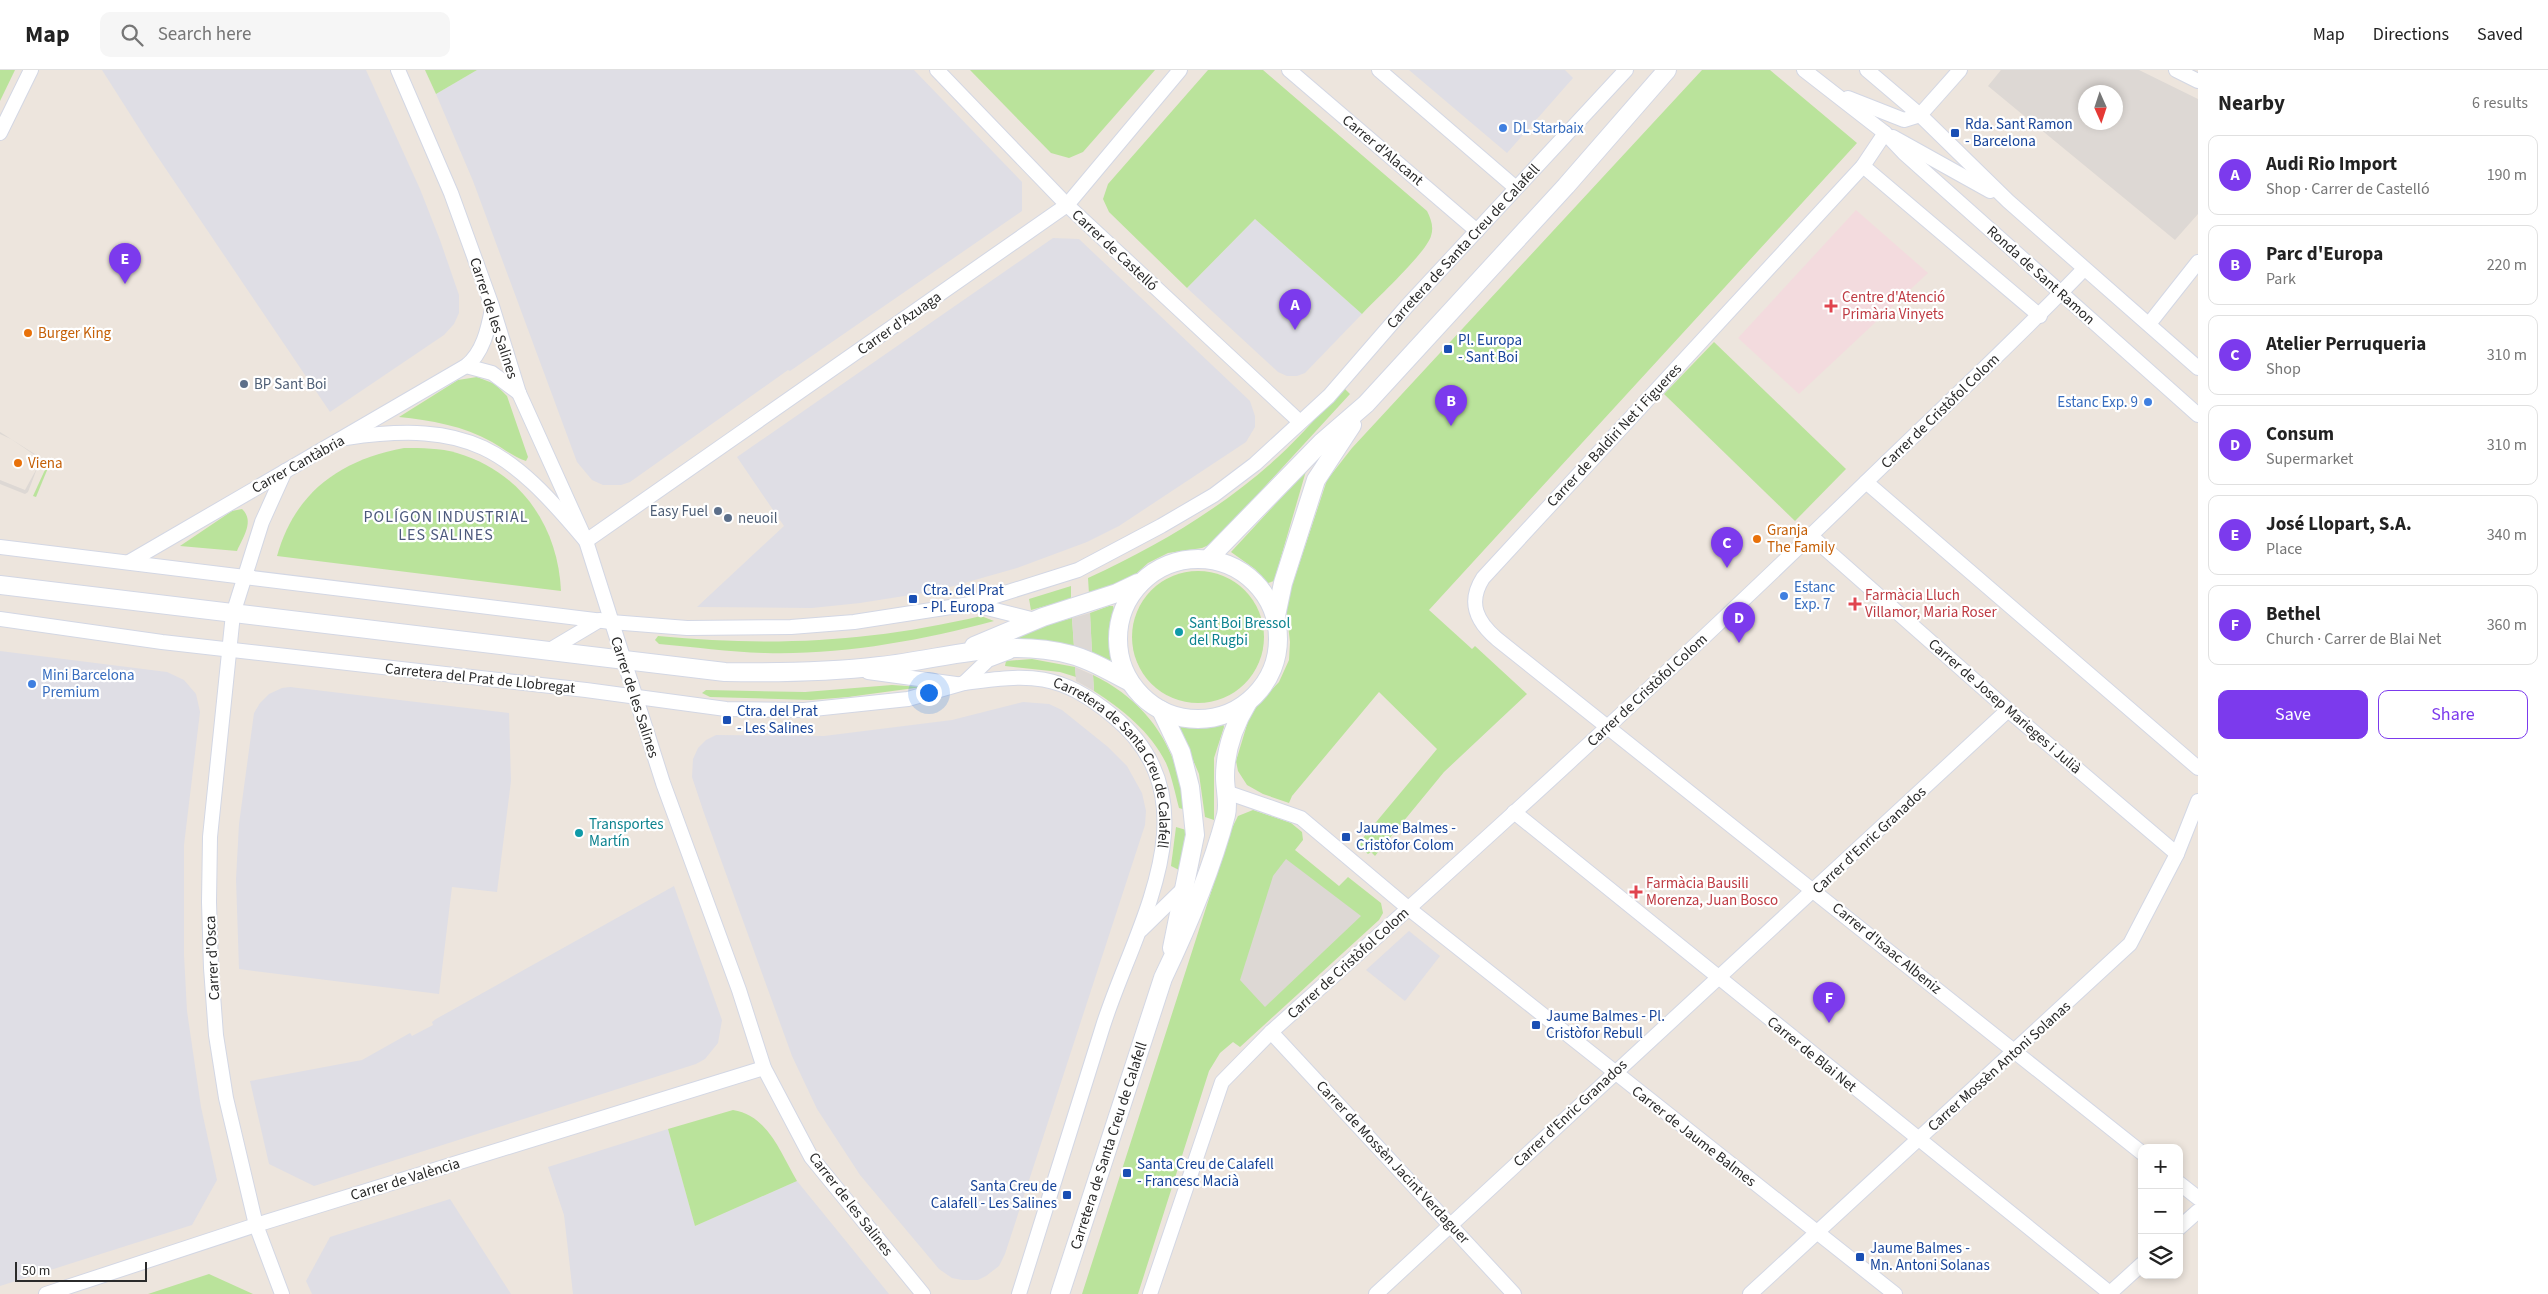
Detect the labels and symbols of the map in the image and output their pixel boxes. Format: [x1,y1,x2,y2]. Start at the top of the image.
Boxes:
north arrow [2078,85,2123,130]
street label: Carrer d'Alacant [1338,110,1428,191]
place label: Rda. Sant Ramon - Barcelona [1965,114,2073,152]
place label: DL Starbaix [1513,118,1584,139]
marker: DL Starbaix [1497,122,1509,134]
marker: Rda. Sant Ramon - Barcelona [1949,127,1961,139]
street label: Carretera de Santa Creu de Calafell [1382,159,1545,333]
street label: Carrer de Castelló [1067,205,1162,296]
street label: Ronda de Sant Ramon [1982,221,2099,330]
pin: E [109,243,141,284]
street label: Carrer de les Salines [464,255,523,381]
street label: Carrer d'Azuaga [853,287,946,360]
place label: Centre d'Atenció Primària Vinyets [1842,287,1945,325]
pin: A [1279,289,1311,330]
marker: Centre d'Atenció Primària Vinyets [1824,299,1838,313]
place label: Burger King [38,323,112,344]
marker: Burger King [22,327,34,339]
place label: Pl. Europa - Sant Boi [1458,330,1522,368]
marker: Pl. Europa - Sant Boi [1442,343,1454,355]
street label: Carrer de Cristòfol Colom [1876,349,2004,474]
street label: Carrer de Baldiri Net i Figueres [1542,359,1687,512]
place label: BP Sant Boi [254,374,327,395]
marker: BP Sant Boi [238,378,250,390]
pin: B [1435,385,1467,426]
place label: Estanc Exp. 9 [2057,392,2138,413]
marker: Estanc Exp. 9 [2142,396,2154,408]
street label: Carrer Cantàbria [248,430,349,499]
place label: Viena [28,453,63,474]
marker: Viena [12,457,24,469]
place label: Easy Fuel [650,501,708,522]
marker: Easy Fuel [712,505,724,517]
district label: POLÍGON INDUSTRIAL LES SALINES [364,506,528,546]
place label: neuoil [738,508,778,529]
marker: neuoil [722,512,734,524]
place label: Granja The Family [1767,520,1835,558]
pin: C [1711,527,1743,568]
marker: Granja The Family [1751,533,1763,545]
place label: Estanc Exp. 7 [1794,577,1835,615]
place label: Ctra. del Prat - Pl. Europa [923,580,1004,618]
place label: Farmàcia Lluch Villamor, Maria Roser [1865,585,1997,623]
marker: Estanc Exp. 7 [1778,590,1790,602]
marker: Ctra. del Prat - Pl. Europa [907,593,919,605]
marker: Farmàcia Lluch Villamor, Maria Roser [1849,598,1861,610]
pin: D [1723,602,1755,643]
place label: Sant Boi Bressol del Rugbi [1189,613,1291,651]
marker: Sant Boi Bressol del Rugbi [1173,626,1185,638]
street label: Carrer de Cristòfol Colom [1583,629,1712,752]
street label: Carrer de les Salines [605,634,664,760]
street label: Carrer de Josep Marieges i Julià [1923,634,2086,779]
street label: Carretera del Prat de Llobregat [384,658,576,699]
place label: Mini Barcelona Premium [42,665,135,703]
street label: Carretera de Santa Creu de Calafell [1050,672,1174,850]
marker: Mini Barcelona Premium [26,678,38,690]
your location [916,680,942,706]
place label: Ctra. del Prat - Les Salines [737,701,818,739]
marker: Ctra. del Prat - Les Salines [721,714,733,726]
street label: Carrer d'Enric Granados [1808,782,1931,899]
place label: Transportes Martín [589,814,664,852]
place label: Jaume Balmes - Cristòfor Colom [1356,818,1456,856]
marker: Transportes Martín [573,827,585,839]
marker: Jaume Balmes - Cristòfor Colom [1340,831,1352,843]
place label: Farmàcia Bausili Morenza, Juan Bosco [1646,873,1778,911]
marker: Farmàcia Bausili Morenza, Juan Bosco [1630,886,1642,898]
street label: Carrer d'Isaac Albeniz [1828,898,1946,999]
street label: Carrer de Cristòfol Colom [1283,903,1414,1024]
street label: Carrer d'Osca [200,915,225,1001]
pin: F [1813,982,1845,1023]
street label: Carrer Mossèn Antoni Solanas [1923,996,2076,1136]
place label: Jaume Balmes - Pl. Cristòfor Rebull [1546,1006,1665,1044]
street label: Carrer de Blai Net [1762,1012,1861,1097]
marker: Jaume Balmes - Pl. Cristòfor Rebull [1530,1019,1542,1031]
street label: Carretera de Santa Creu de Calafell [1065,1039,1153,1252]
street label: Carrer d'Enric Granados [1509,1055,1632,1172]
street label: Carrer de Mossèn Jacint Verdaguer [1311,1076,1475,1249]
street label: Carrer de Jaume Balmes [1627,1081,1760,1192]
street label: Carrer de les Salines [803,1148,898,1261]
street label: Carrer de València [348,1153,462,1206]
place label: Santa Creu de Calafell - Francesc Macià [1137,1154,1274,1192]
marker: Santa Creu de Calafell - Francesc Macià [1121,1167,1133,1179]
place label: Santa Creu de Calafell - Les Salines [931,1176,1057,1214]
marker: Santa Creu de Calafell - Les Salines [1061,1189,1073,1201]
place label: Jaume Balmes - Mn. Antoni Solanas [1870,1238,1990,1276]
marker: Jaume Balmes - Mn. Antoni Solanas [1854,1251,1866,1263]
scale bar [15,1259,148,1282]

